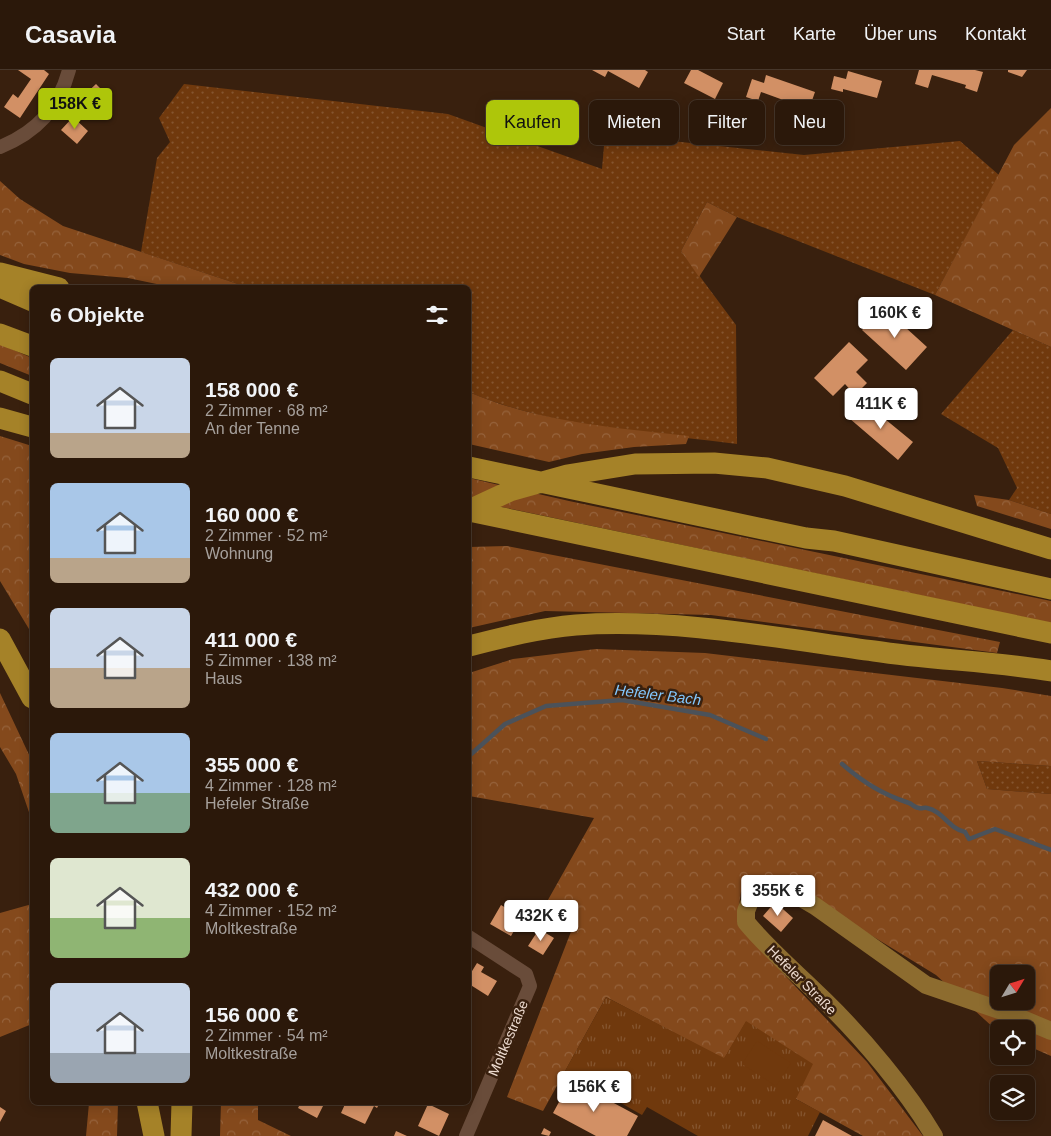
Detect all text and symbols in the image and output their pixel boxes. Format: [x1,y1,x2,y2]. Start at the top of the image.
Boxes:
text: Casavia [25,21,116,48]
text: Start [727,24,765,44]
text: Karte [793,24,836,44]
text: Über uns [864,24,937,44]
text: Kontakt [965,24,1026,44]
pin: 158K € [34,88,116,130]
text: 158K € [49,95,101,112]
chip: Kaufen [486,100,579,145]
chip: Mieten [589,100,679,145]
chip: Filter [689,100,765,145]
chip: Neu [775,100,844,145]
pin: 160K € [854,296,936,339]
icon: filters [423,301,451,329]
text: 6 Objekte [50,303,145,326]
text: 160K € [869,304,921,321]
icon: home [90,378,150,438]
text: 158 000 € [205,378,298,401]
pin: 411K € [840,388,922,430]
text: 411K € [856,395,906,412]
text: 2 Zimmer · 68 m² [205,402,328,419]
text: An der Tenne [205,420,300,437]
icon: home [90,503,150,563]
text: 160 000 € [205,503,298,526]
text: 2 Zimmer · 52 m² [205,527,328,544]
text: Wohnung [205,545,273,562]
icon: home [90,628,150,688]
text: 411 000 € [205,628,297,651]
text: 5 Zimmer · 138 m² [205,652,337,669]
text: Haus [205,670,242,687]
water label: Hefeler Bach [614,681,702,708]
icon: home [90,753,150,813]
text: 355 000 € [205,753,298,776]
text: 4 Zimmer · 128 m² [205,777,337,794]
text: Hefeler Straße [205,795,309,812]
pin: 355K € [737,874,819,917]
icon: home [90,878,150,938]
text: 432 000 € [205,878,298,901]
text: 355K € [752,882,804,899]
pin: 432K € [500,900,582,942]
text: 4 Zimmer · 152 m² [205,902,337,919]
text: 432K € [515,907,567,924]
text: Moltkestraße [205,920,297,937]
street label: Hefeler Straße [764,942,840,1018]
north arrow [990,965,1035,1010]
map controls [990,965,1035,1120]
street label: Moltkestraße [485,997,531,1078]
icon: home [90,1003,150,1063]
text: 156 000 € [205,1003,298,1026]
button: locate [990,1020,1035,1065]
text: 2 Zimmer · 54 m² [205,1027,328,1044]
text: Moltkestraße [205,1045,297,1062]
pin: 156K € [553,1070,635,1113]
button: layers [990,1075,1035,1120]
text: 156K € [568,1078,620,1095]

